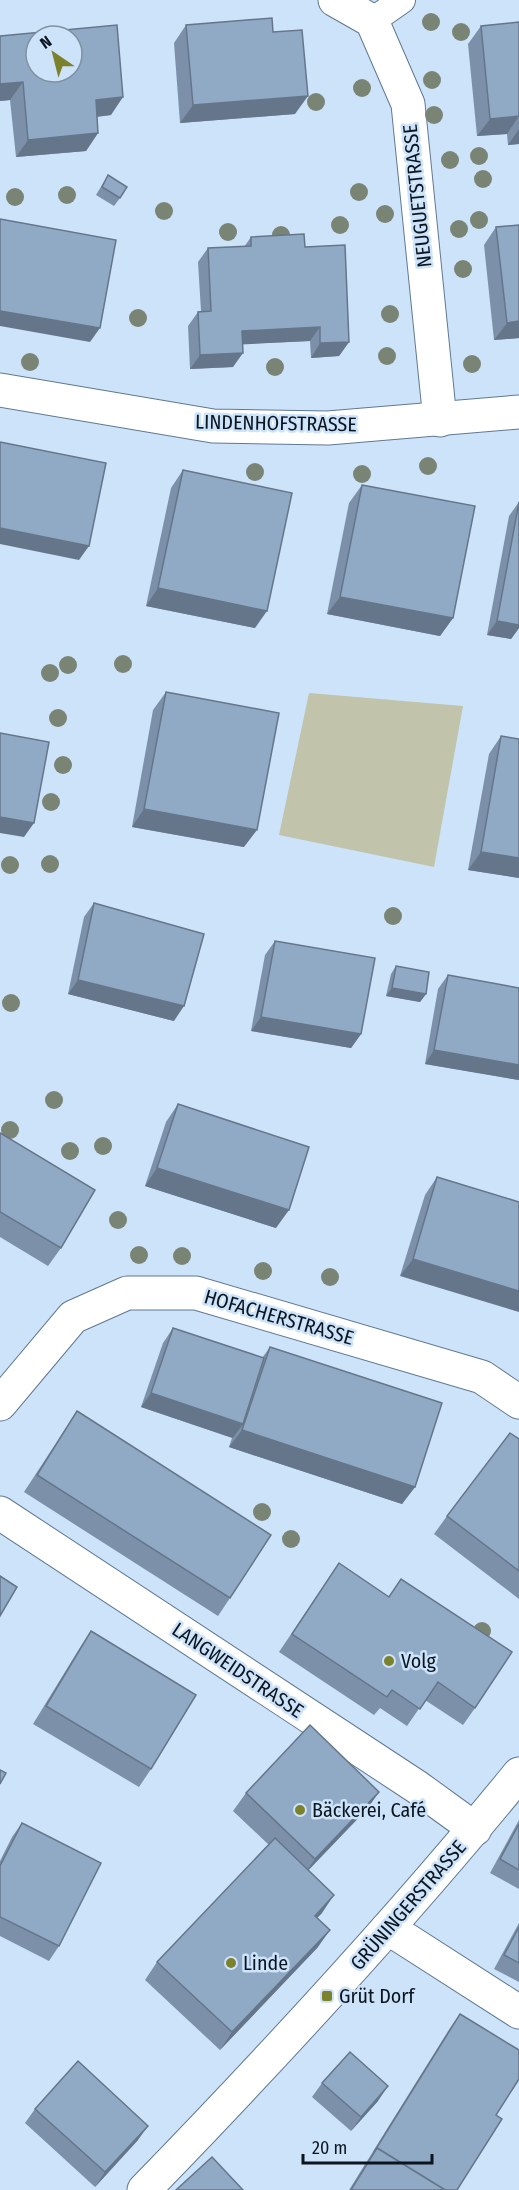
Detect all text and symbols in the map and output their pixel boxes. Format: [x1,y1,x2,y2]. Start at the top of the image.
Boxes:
north arrow [24,24,84,84]
text: N [36,32,55,53]
street label: NEUGUETSTRASSE [398,123,436,269]
street label: LINDENHOFSTRASSE [195,410,357,436]
street label: HOFACHERSTRASSE [202,1284,356,1350]
street label: LANGWEIDSTRASSE [168,1617,308,1723]
place label: Volg [401,1649,436,1673]
marker: Volg [382,1654,396,1668]
place label: Bäckerei, Café [312,1798,426,1822]
marker: Bäckerei, Café [293,1803,307,1817]
street label: GRÜNINGERSTRASSE [345,1835,471,1975]
place label: Linde [243,1951,288,1975]
marker: Linde [224,1956,238,1970]
place label: Grüt Dorf [339,1984,416,2008]
marker: Grüt Dorf [320,1989,334,2003]
scale bar [303,2127,432,2165]
text: 20 m [312,2137,347,2159]

